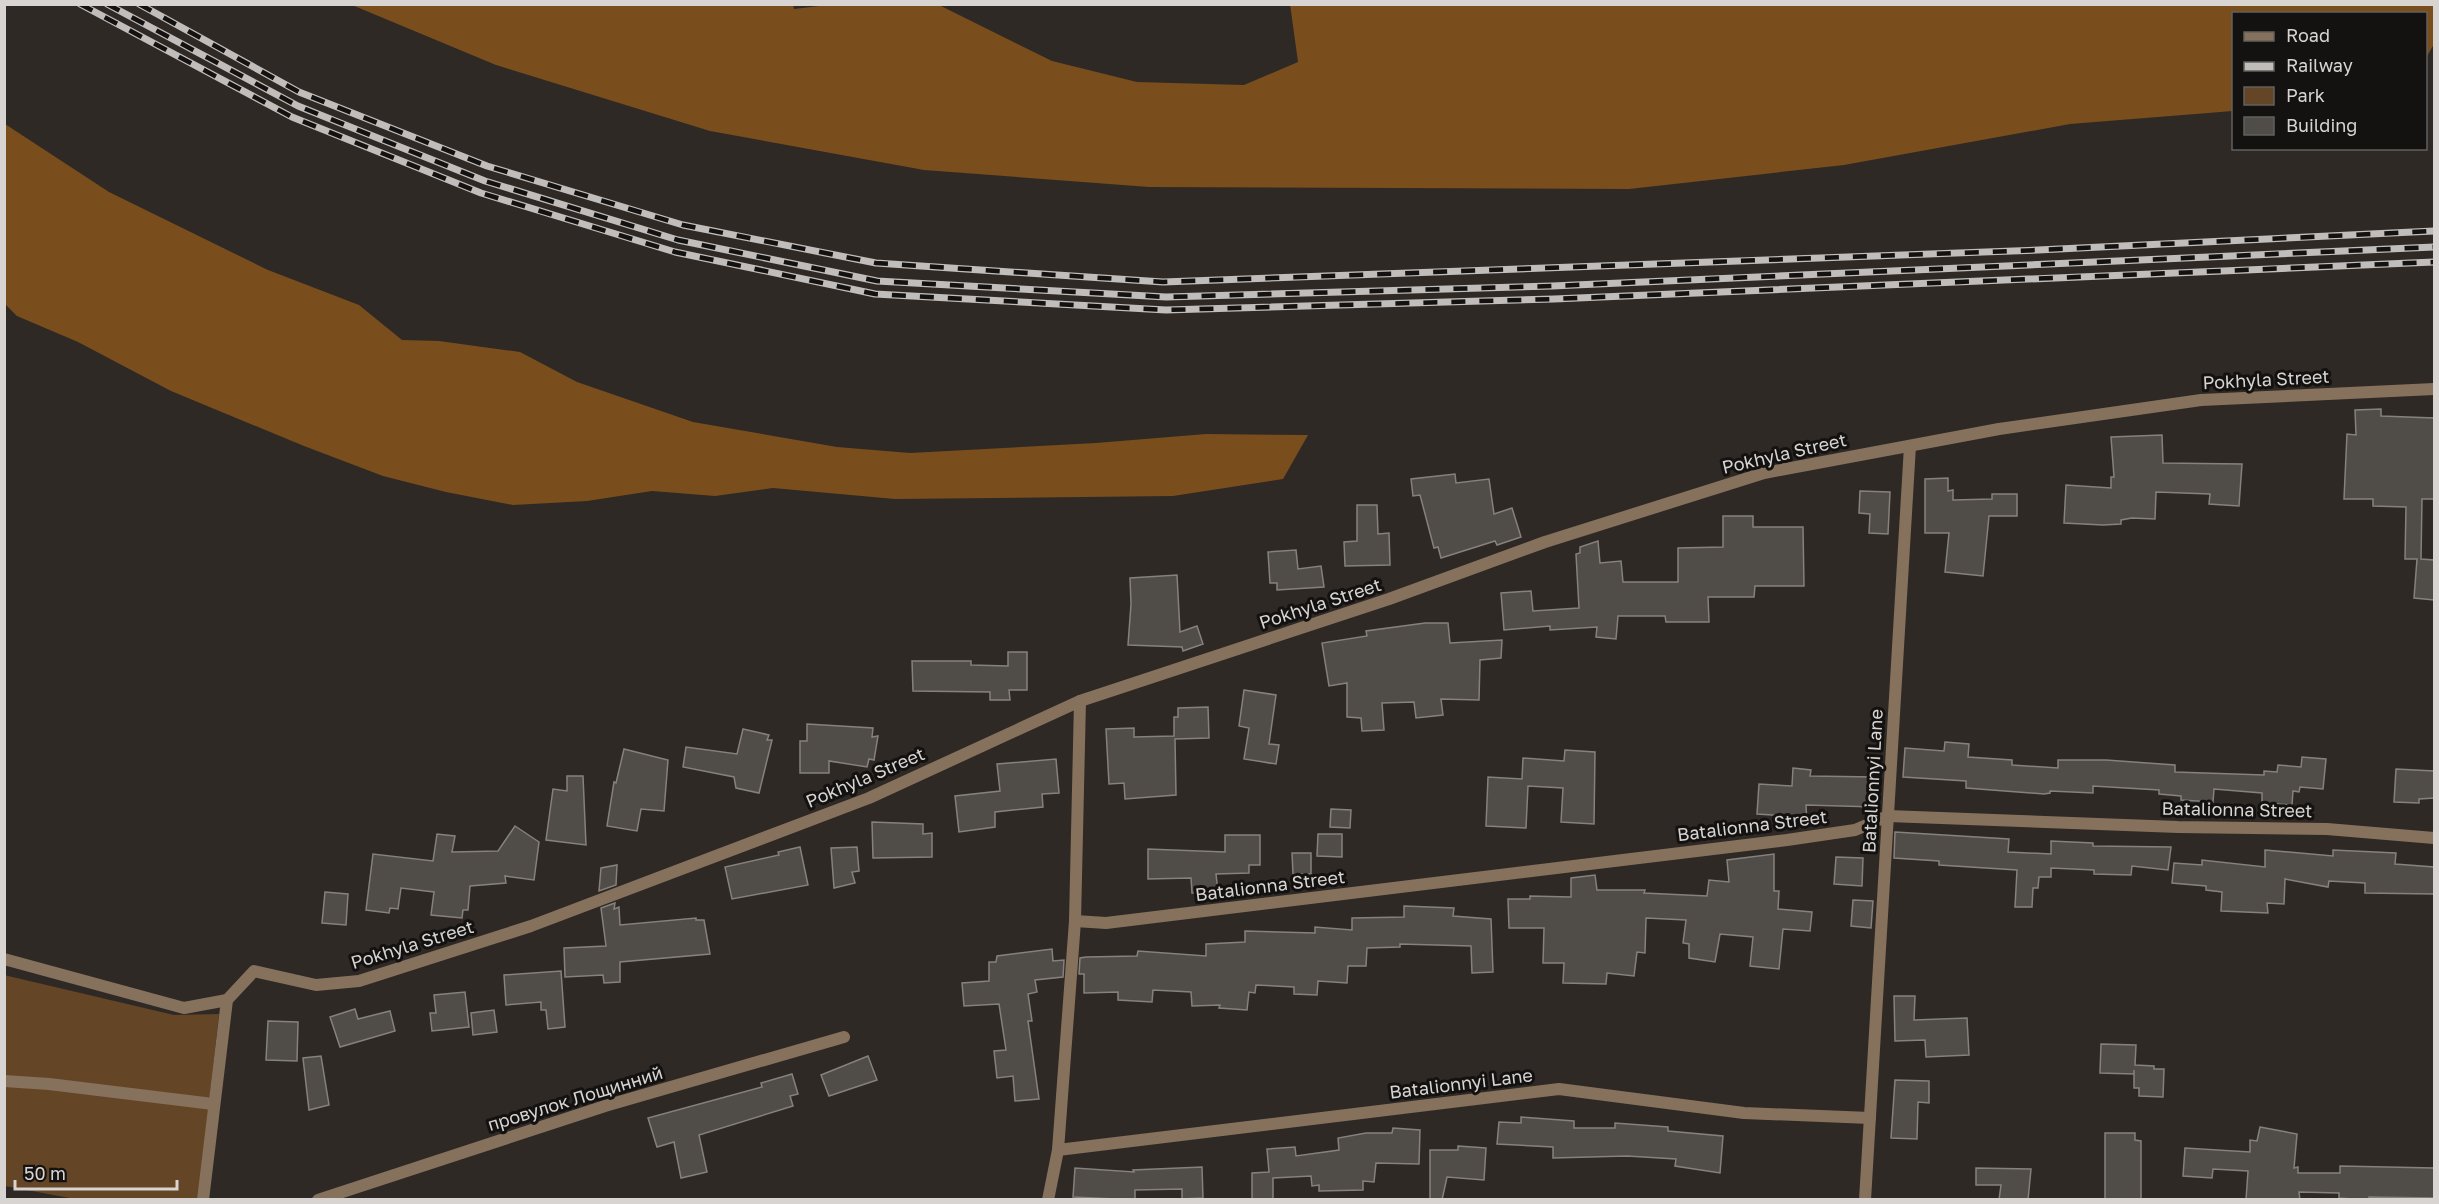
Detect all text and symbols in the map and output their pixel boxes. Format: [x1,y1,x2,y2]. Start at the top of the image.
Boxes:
legend [2232,12,2427,150]
text: Road [2286,24,2330,46]
text: Railway [2286,54,2353,76]
text: Park [2286,84,2325,106]
text: Building [2286,114,2357,136]
street label: Pokhyla Street [2202,365,2330,393]
street label: Pokhyla Street [1720,428,1848,478]
street label: Pokhyla Street [1256,573,1384,633]
street label: Batalionnyi Lane [1857,708,1887,854]
street label: Pokhyla Street [802,742,928,812]
street label: Batalionna Street [2161,797,2313,821]
street label: Batalionna Street [1676,805,1828,845]
street label: Batalionna Street [1194,865,1346,905]
street label: Pokhyla Street [348,915,476,973]
street label: провулок Лощинний [485,1061,665,1135]
street label: Batalionnyi Lane [1388,1063,1534,1103]
scale bar [15,1153,177,1191]
text: 50 m [24,1162,66,1184]

